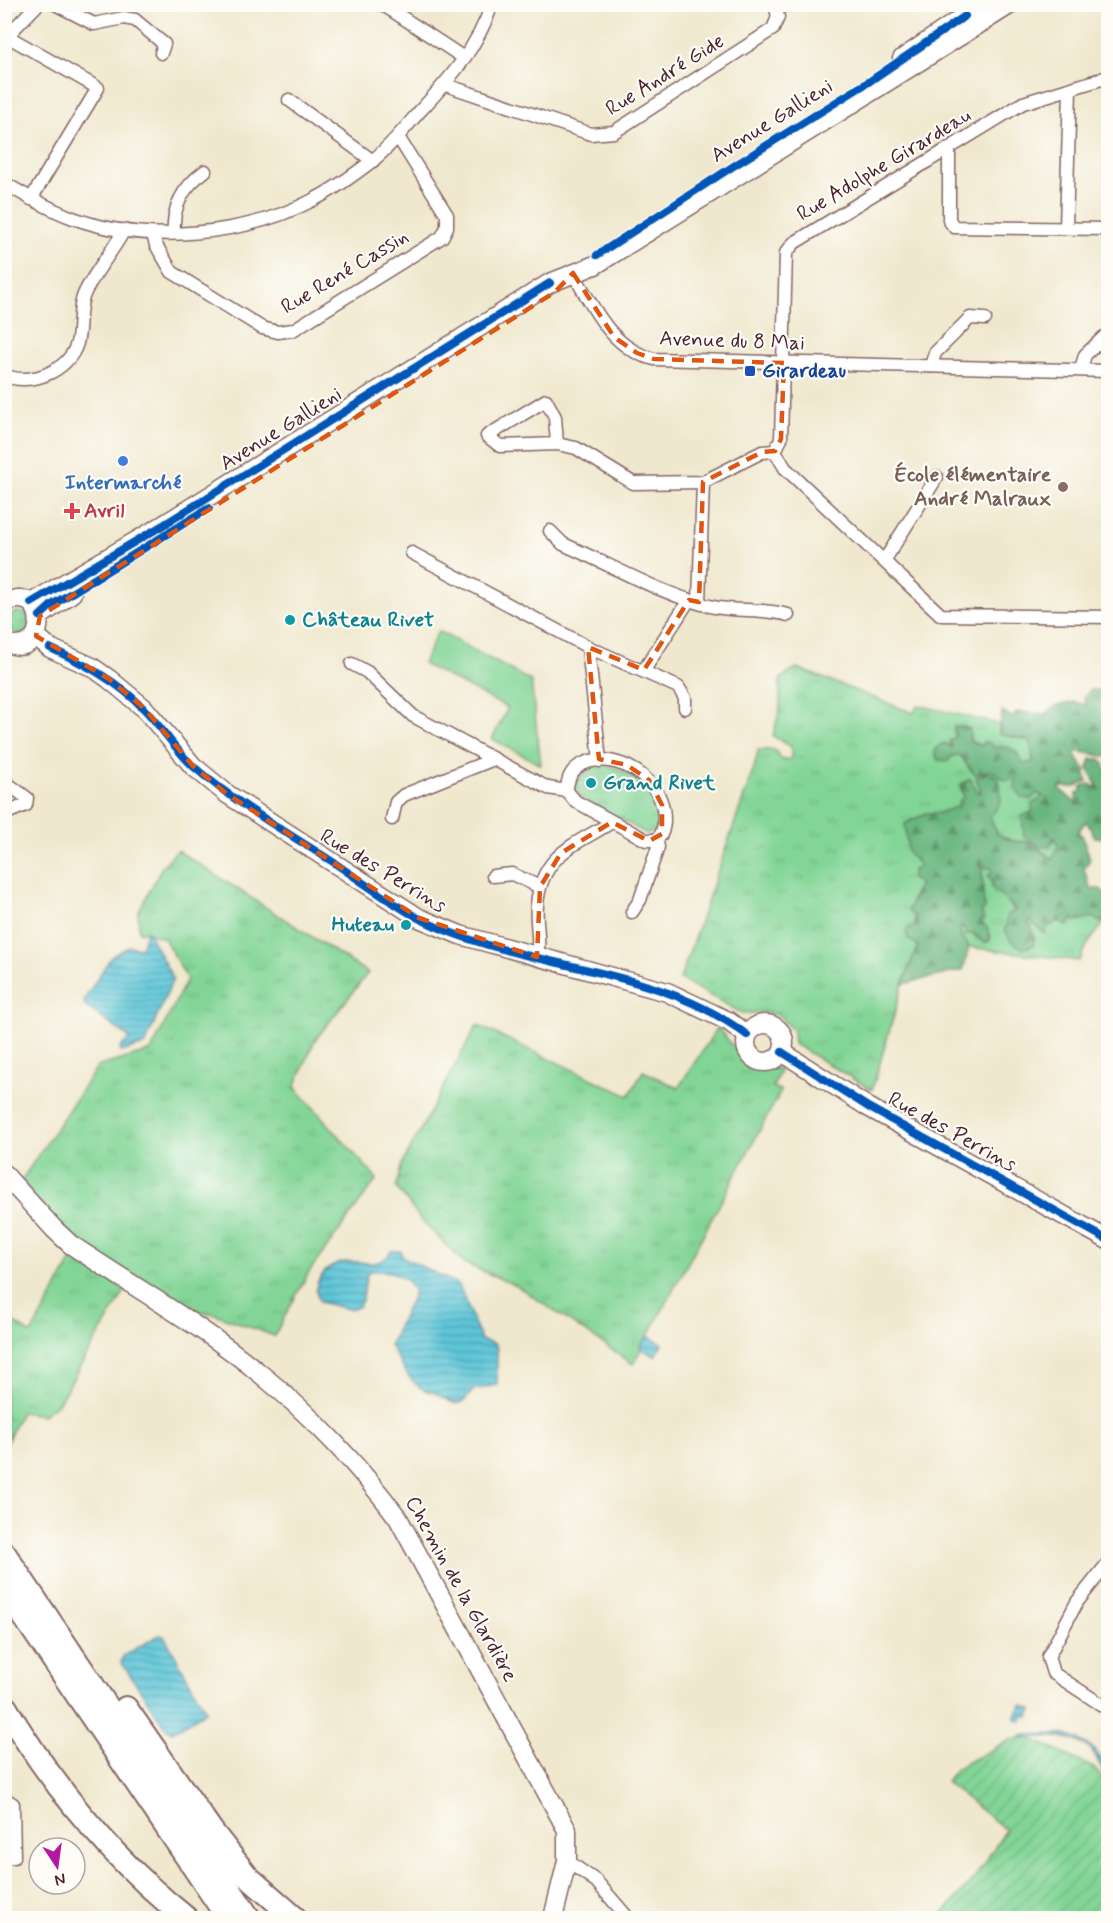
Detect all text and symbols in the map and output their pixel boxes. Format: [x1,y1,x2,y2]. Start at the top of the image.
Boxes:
street label: Rue André Gide [600,27,730,123]
street label: Avenue Gallieni [706,72,838,170]
street label: Rue Adolphe Girardeau [792,102,976,228]
street label: Rue René Cassin [276,223,414,321]
street label: Avenue du 8 Mai [659,324,805,358]
place label: Girardeau [762,357,846,385]
marker: Girardeau [743,364,757,378]
street label: Avenue Gallieni [215,380,347,478]
marker: Intermarché [116,454,130,468]
place label: École élémentaire André Malraux [894,461,1052,513]
place label: Intermarché [65,469,182,497]
marker: École élémentaire André Malraux [1056,480,1070,494]
place label: Avril [84,497,124,525]
marker: Avril [65,504,79,518]
place label: Château Rivet [302,606,434,634]
marker: Château Rivet [283,613,297,627]
place label: Grand Rivet [603,769,716,797]
marker: Grand Rivet [584,776,598,790]
street label: Rue des Perrins [315,822,451,920]
place label: Huteau [332,911,395,939]
marker: Huteau [399,918,413,932]
street label: Rue des Perrins [883,1085,1021,1179]
street label: Chemin de la Glardière [398,1491,524,1687]
north arrow [27,1836,87,1896]
text: N [52,1868,68,1891]

